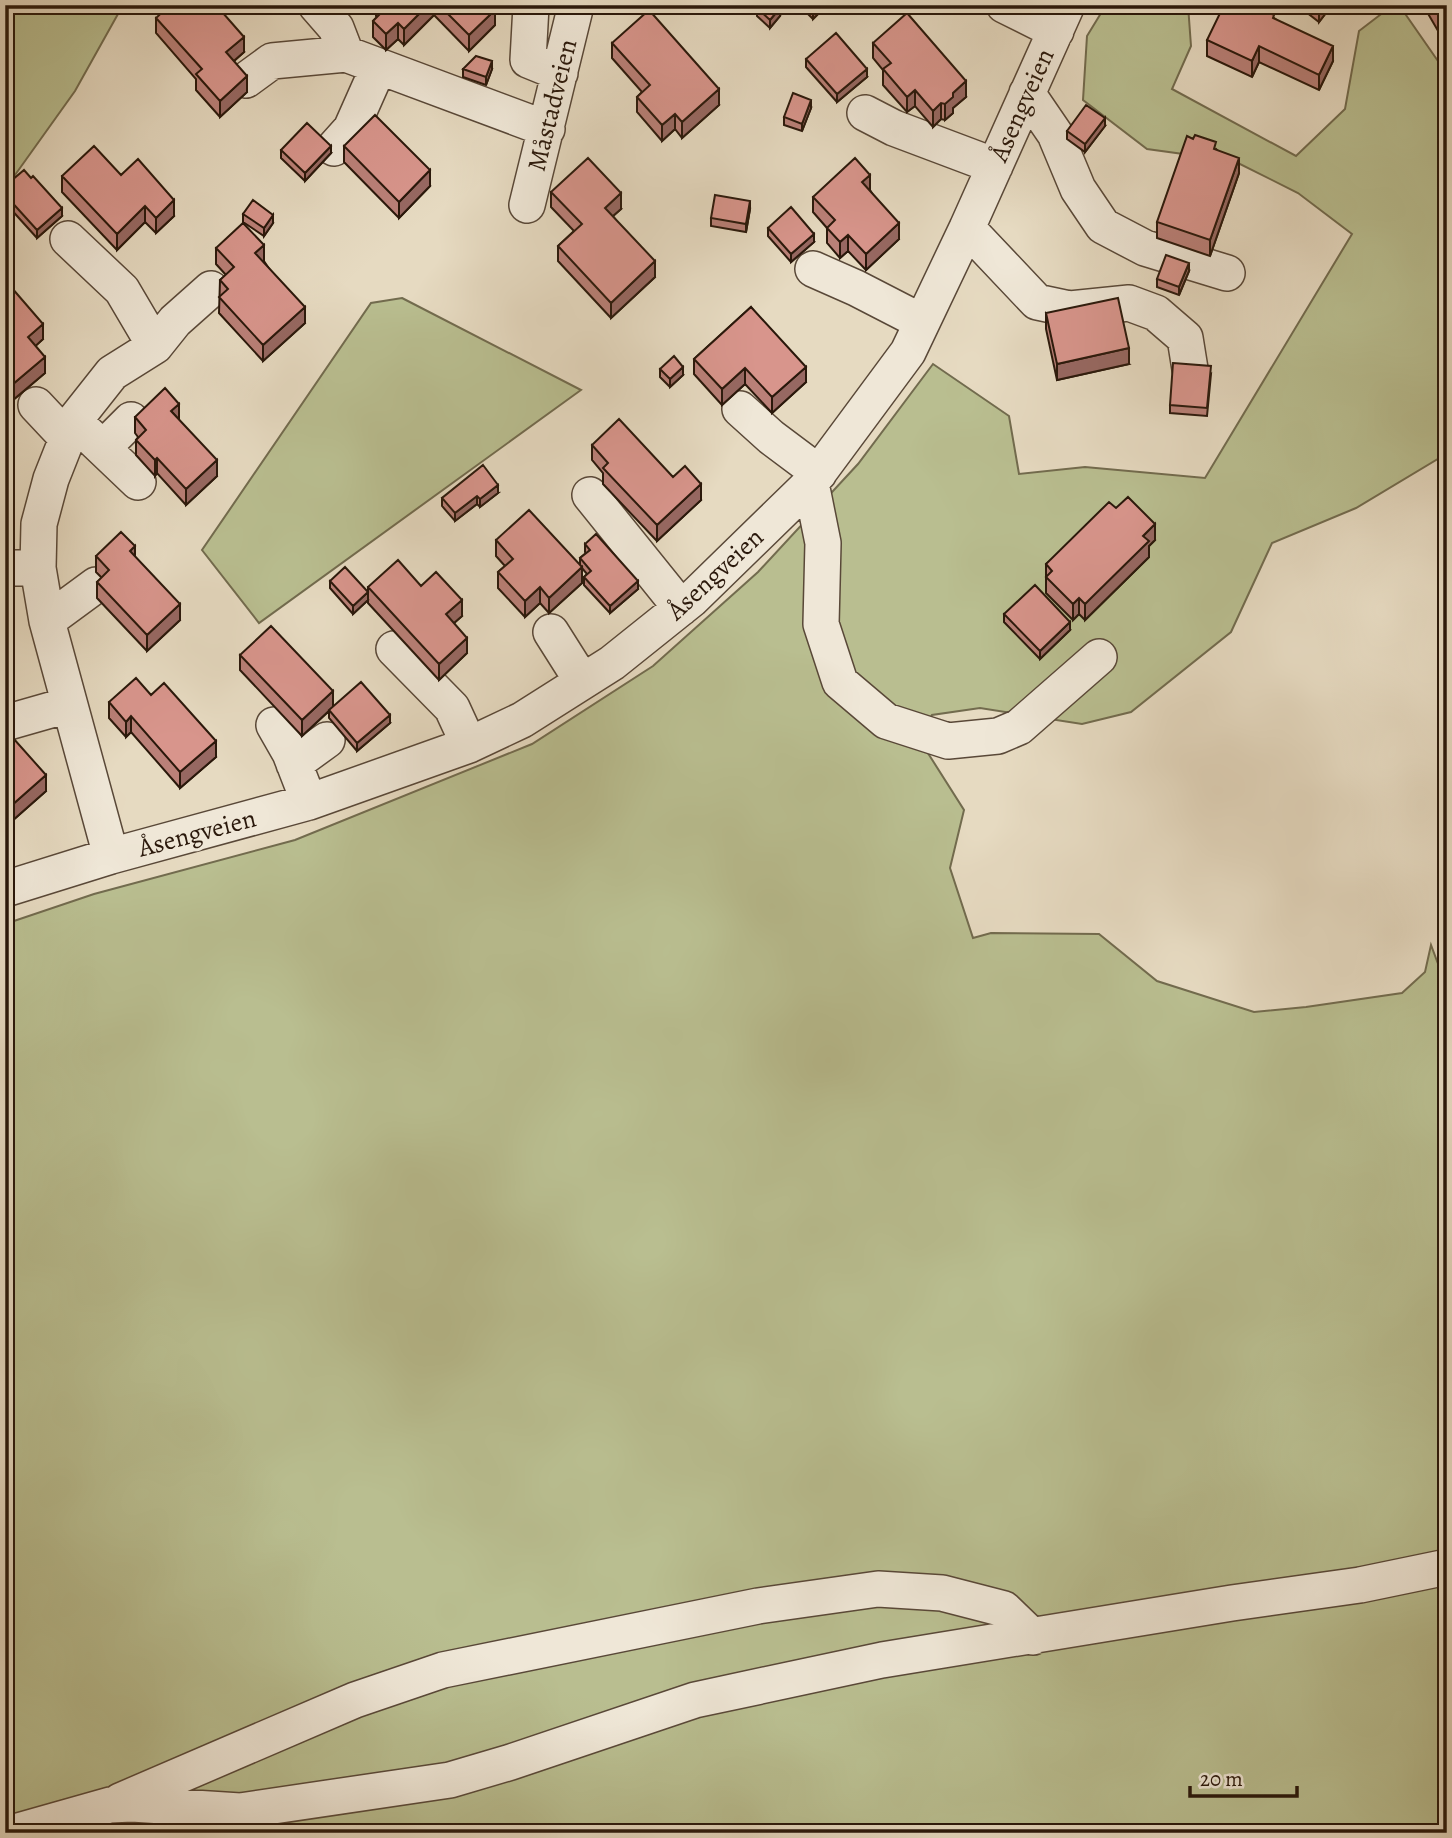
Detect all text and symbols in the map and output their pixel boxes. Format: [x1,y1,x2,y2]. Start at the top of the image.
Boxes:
street label: Måstadveien [519,35,585,175]
street label: Åsengveien [981,43,1063,168]
street label: Åsengveien [658,520,771,629]
street label: Åsengveien [133,800,260,866]
scale bar [1190,1754,1296,1798]
text: 20 m [1200,1765,1243,1793]

